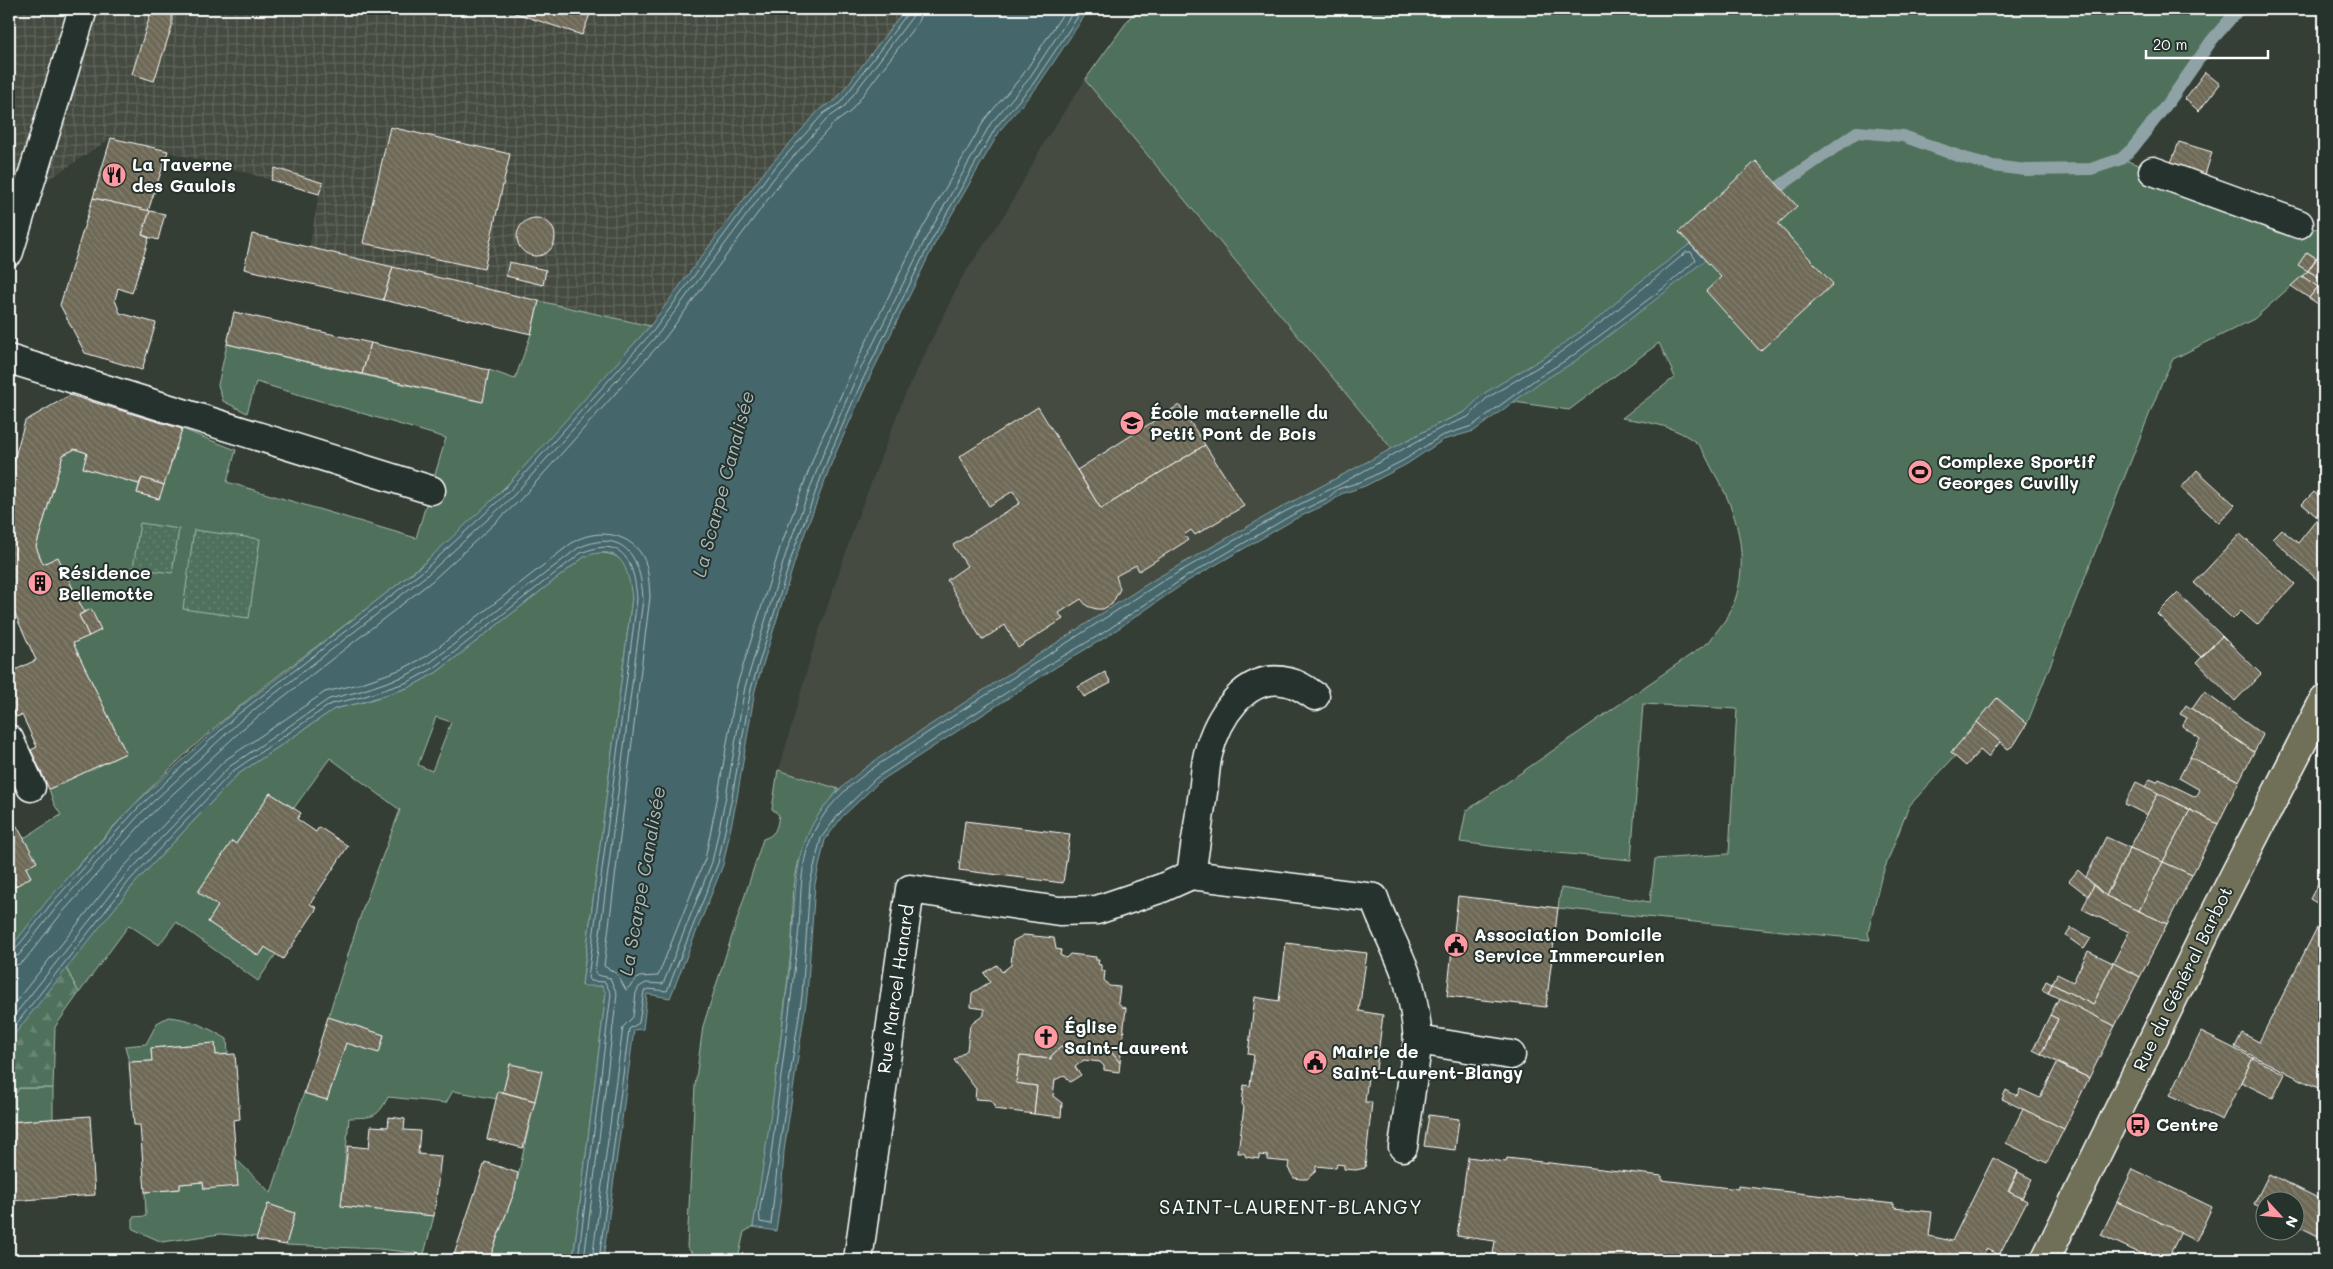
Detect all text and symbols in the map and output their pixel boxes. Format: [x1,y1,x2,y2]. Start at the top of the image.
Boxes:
scale bar [2146,28,2268,60]
text: 20 m [2153,34,2187,54]
place label: La Taverne des Gaulois [132,152,236,197]
restaurant icon: La Taverne des Gaulois [101,162,127,188]
water label: La Scarpe Canalisée [686,388,759,580]
place label: École maternelle du Petit Pont de Bois [1150,400,1328,445]
school or university icon: École maternelle du Petit Pont de Bois [1119,410,1145,436]
place label: Complexe Sportif Georges Cuvilly [1938,449,2095,494]
sports icon: Complexe Sportif Georges Cuvilly [1907,459,1933,485]
place label: Résidence Bellemotte [58,560,154,605]
building icon: Résidence Bellemotte [27,570,53,596]
water label: La Scarpe Canalisée [613,784,670,978]
street label: Rue du Général Barbot [2127,882,2237,1075]
street label: Rue Marcel Hanard [871,903,919,1075]
place label: Association Domicile Service Immercurien [1474,922,1665,967]
public building icon: Association Domicile Service Immercurien [1443,932,1469,958]
place label: Église Saint-Laurent [1064,1014,1189,1059]
church icon: Église Saint-Laurent [1033,1024,1059,1050]
place label: Mairie de Saint-Laurent-Blangy [1332,1039,1523,1084]
public building icon: Mairie de Saint-Laurent-Blangy [1302,1049,1328,1075]
bus stop icon: Centre [2125,1112,2151,1138]
place label: Centre [2156,1112,2219,1136]
north arrow [2256,1192,2306,1242]
district label: SAINT-LAURENT-BLANGY [1159,1193,1423,1219]
text: N [2281,1213,2303,1231]

